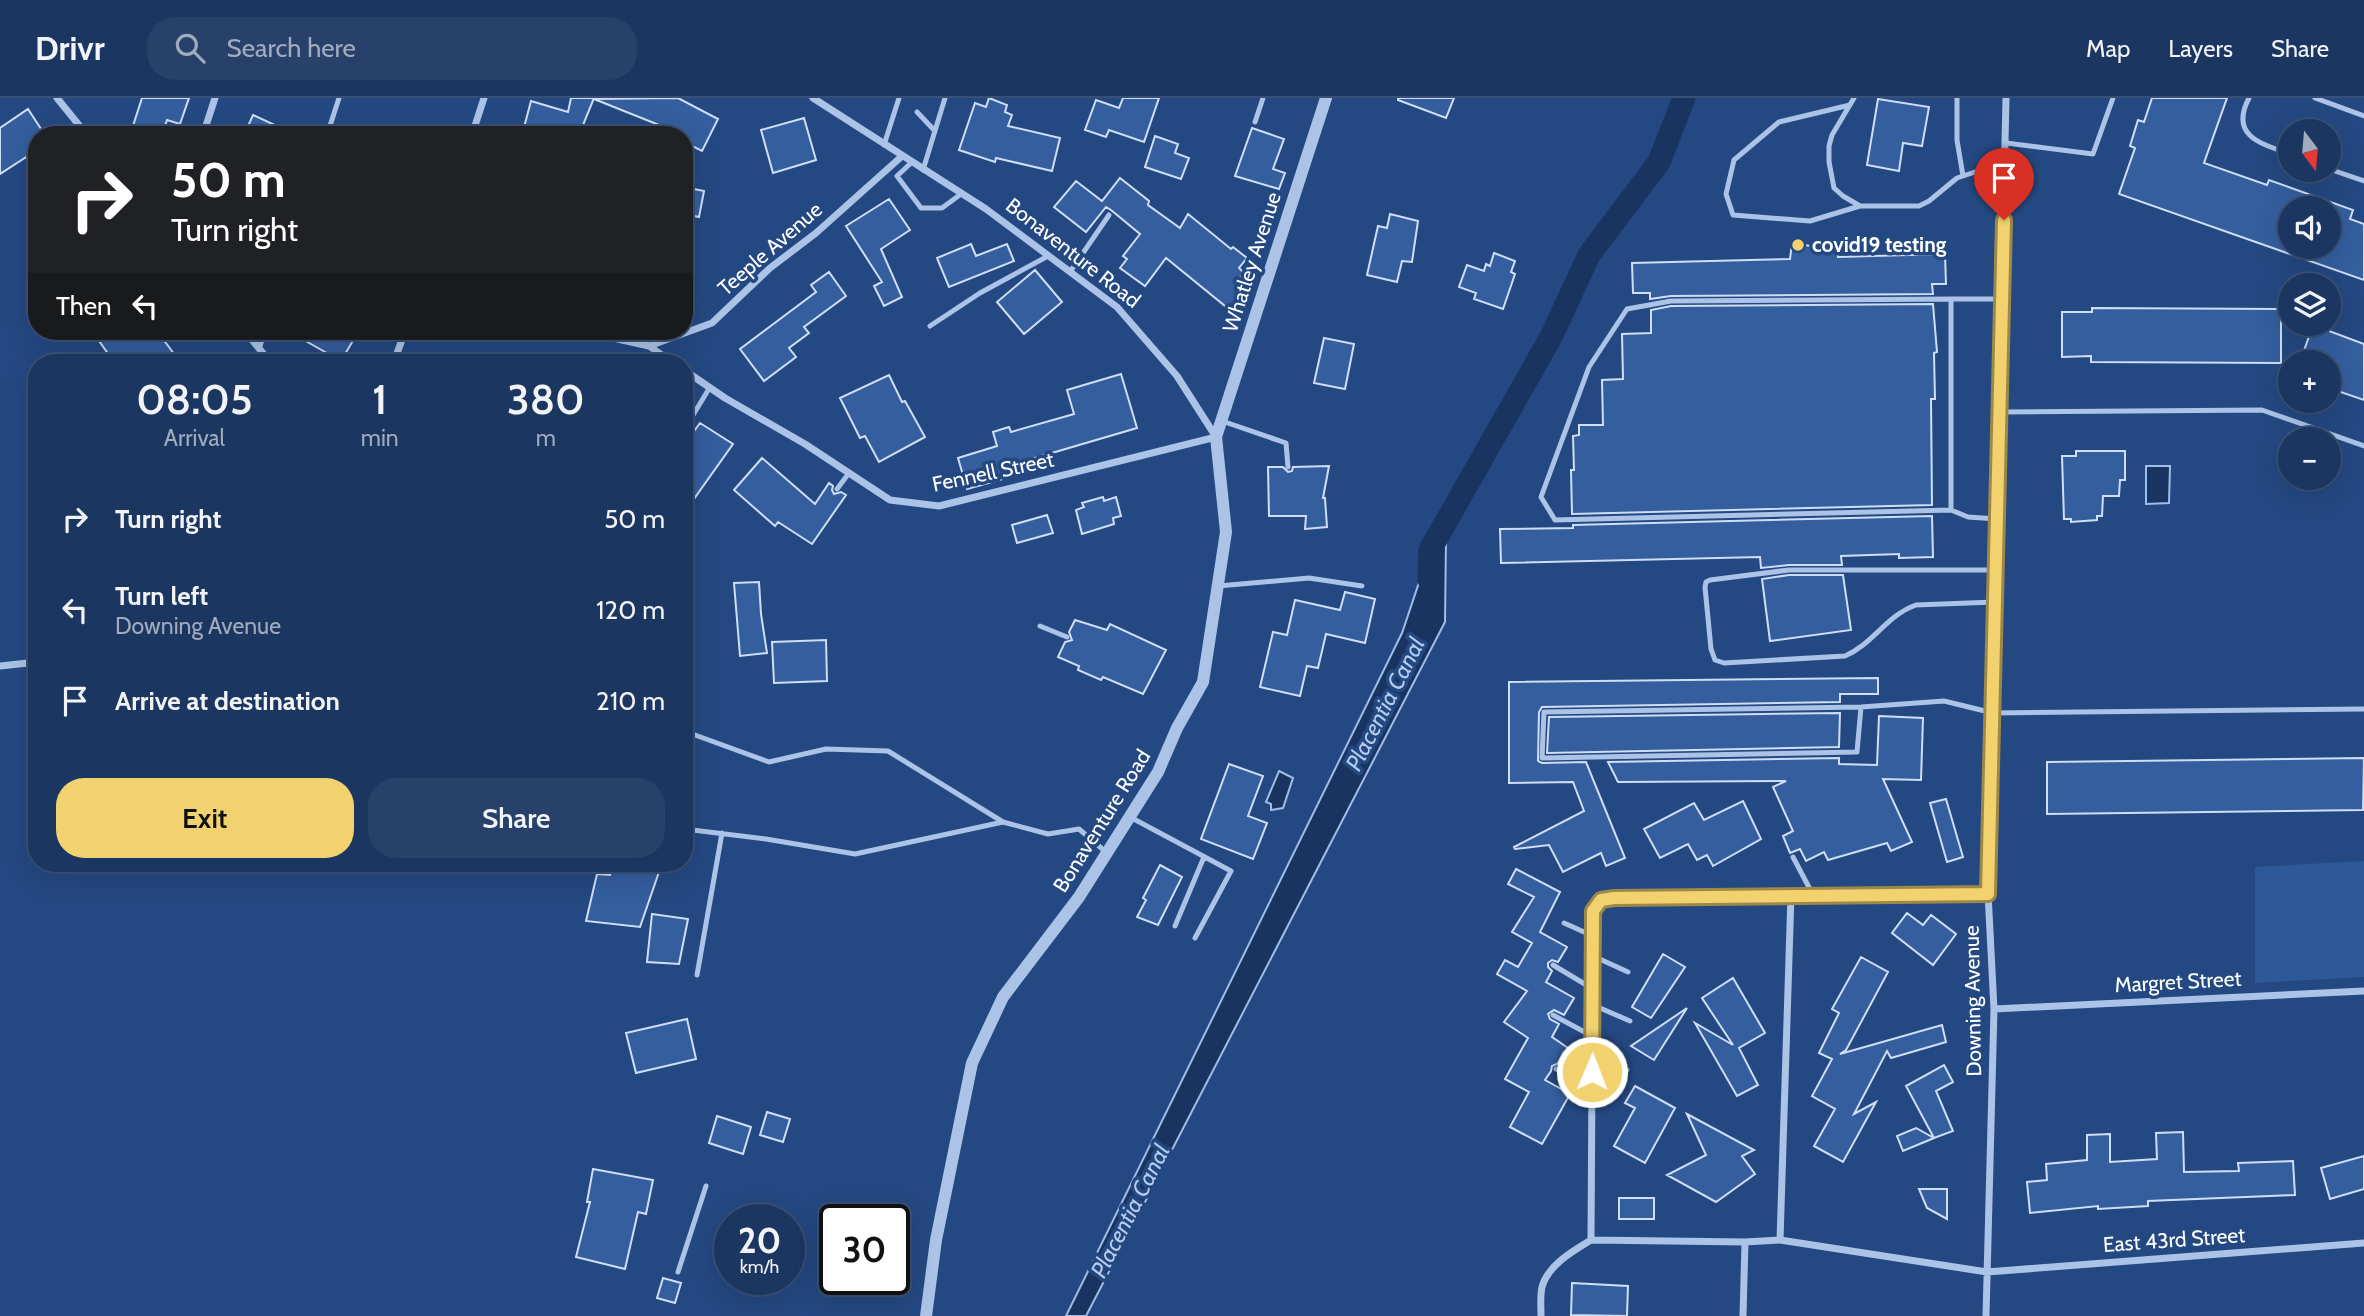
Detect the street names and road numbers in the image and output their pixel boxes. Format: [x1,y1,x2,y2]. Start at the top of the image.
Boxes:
street label: Whatley Avenue [1217,189,1286,335]
street label: Bonaventure Road [1001,192,1145,313]
street label: Teeple Avenue [713,196,827,301]
street label: Fennell Street [930,446,1056,497]
street label: Bonaventure Road [1048,745,1155,897]
street label: Downing Avenue [1959,925,1986,1077]
street label: Margret Street [2114,966,2242,997]
street label: East 43rd Street [2102,1222,2246,1257]

